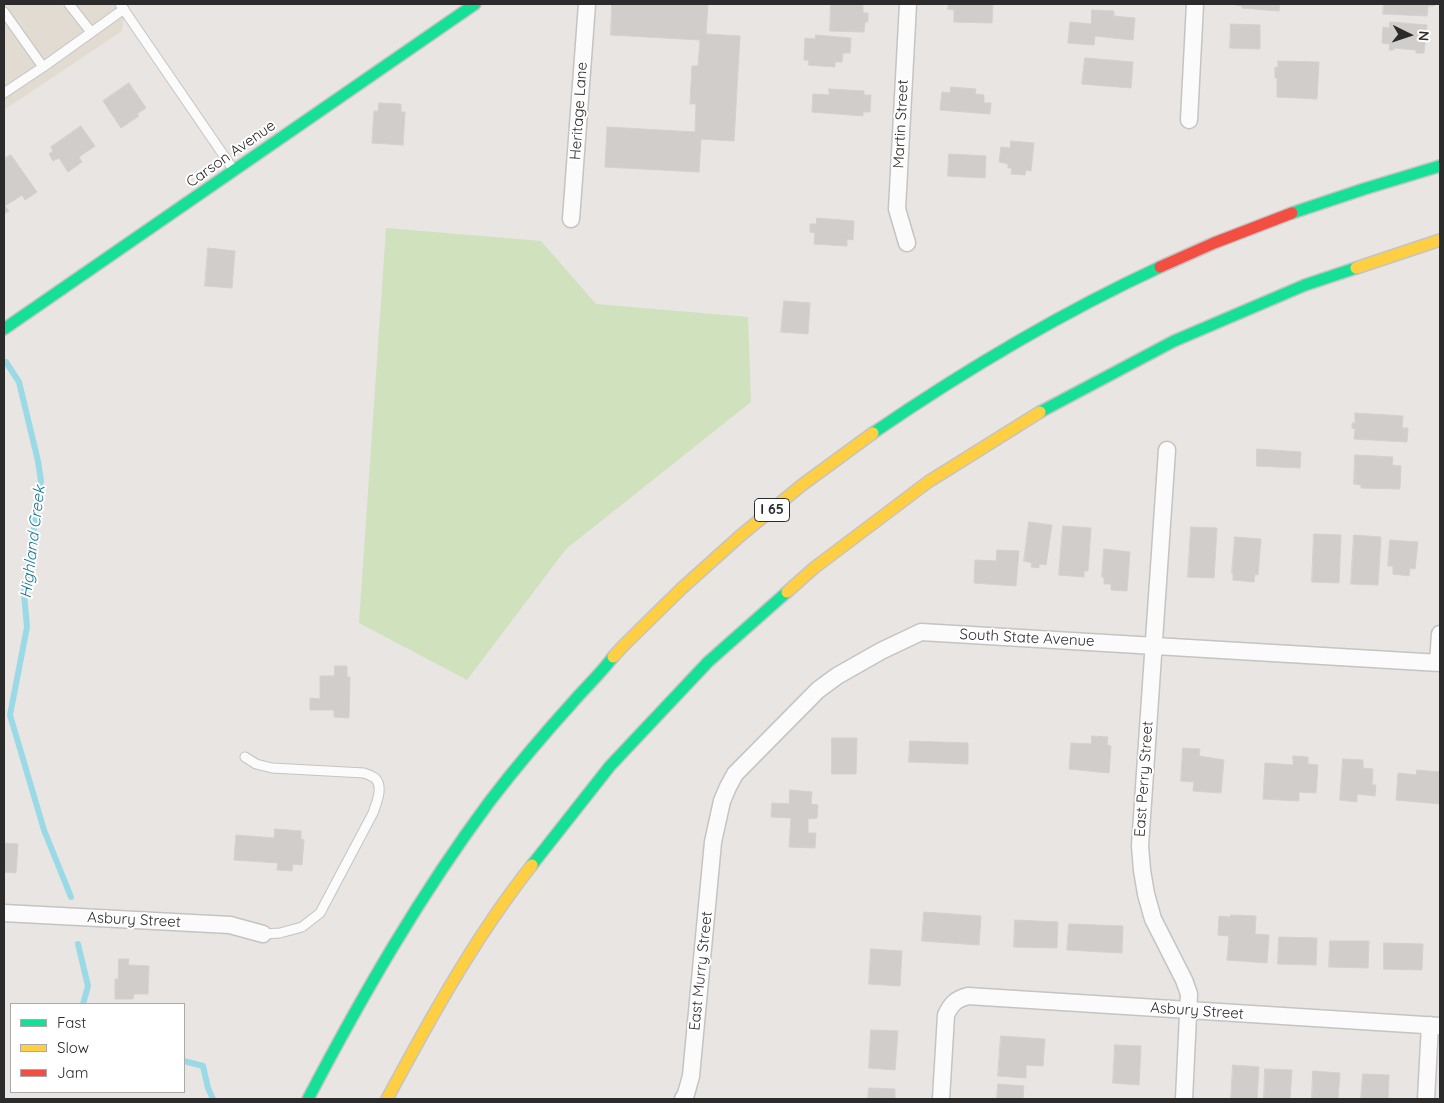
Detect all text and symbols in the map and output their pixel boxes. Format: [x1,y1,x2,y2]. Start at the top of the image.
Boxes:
north arrow [1384,10,1434,60]
text: N [1415,30,1433,42]
street label: Heritage Lane [567,61,591,161]
street label: Martin Street [890,79,912,169]
street label: Carson Avenue [183,117,279,191]
water label: Highland Creek [17,484,49,600]
road number: I 65 [754,498,790,522]
street label: South State Avenue [959,625,1095,651]
street label: East Perry Street [1131,720,1157,838]
street label: Asbury Street [87,909,181,931]
street label: East Murry Street [686,910,716,1032]
street label: Asbury Street [1150,999,1244,1023]
legend [10,1003,185,1093]
text: Fast [57,1013,86,1032]
text: Slow [57,1038,89,1057]
text: Jam [57,1063,88,1082]

